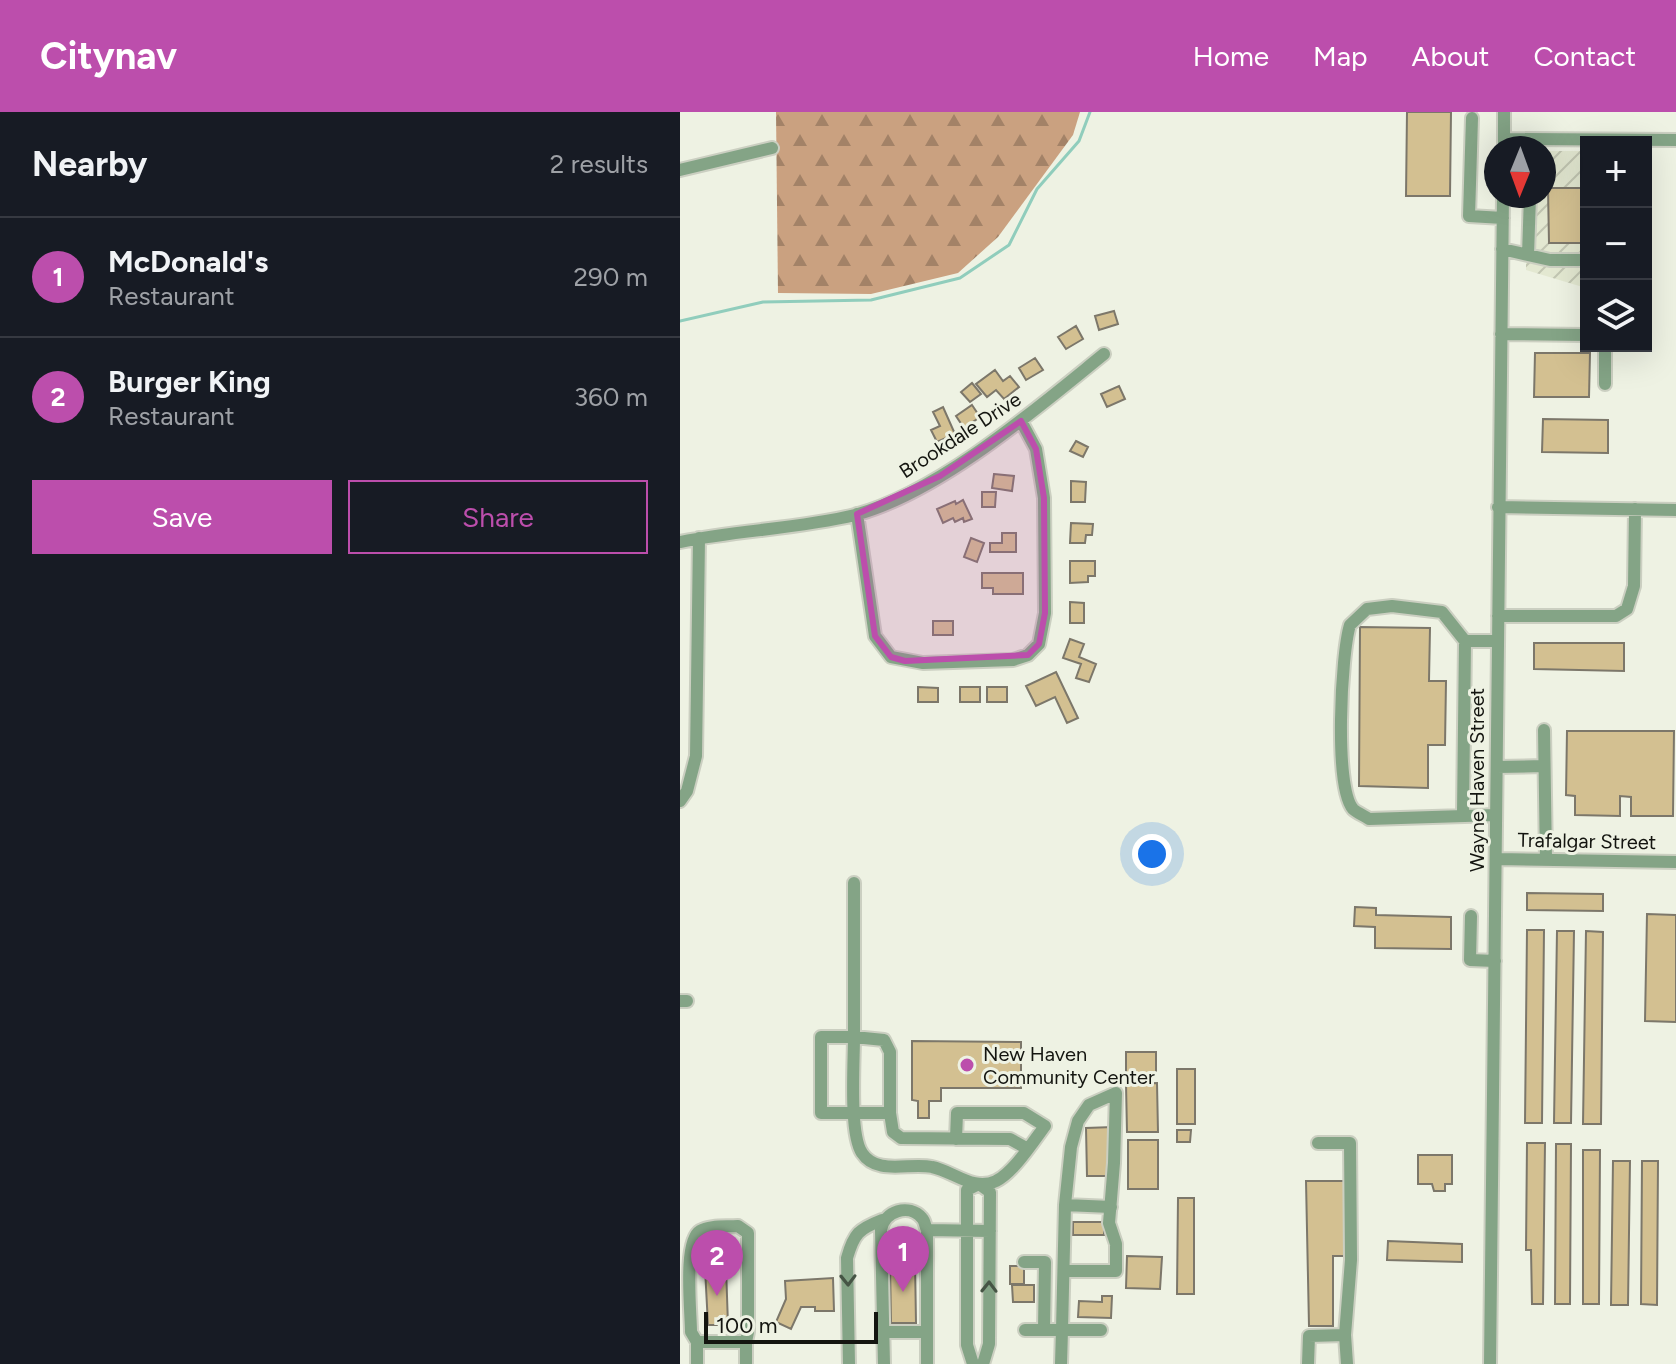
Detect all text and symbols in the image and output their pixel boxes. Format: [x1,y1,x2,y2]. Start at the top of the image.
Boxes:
text: Citynav [40,33,177,79]
text: Home [1193,39,1269,73]
text: Map [1313,39,1368,73]
text: About [1412,39,1489,73]
text: Contact [1533,39,1636,73]
north arrow [1484,136,1556,208]
map controls [1580,136,1652,352]
button: + [1580,136,1652,208]
text: Nearby [32,144,147,185]
text: 2 results [550,148,648,180]
button: − [1580,208,1652,280]
text: McDonald's [108,243,268,280]
text: 1 [53,261,63,293]
text: 290 m [574,261,648,293]
text: Restaurant [108,280,235,312]
button: layers [1580,280,1652,352]
text: Burger King [108,363,271,400]
text: 2 [50,381,66,413]
text: 360 m [574,381,648,413]
street label: Brookdale Drive [895,387,1025,483]
text: Restaurant [108,400,235,432]
button: Save [32,480,332,554]
button: Share [348,480,648,554]
street label: Wayne Haven Street [1465,688,1489,872]
street label: Trafalgar Street [1517,828,1657,854]
your location [1132,834,1172,874]
place label: New Haven Community Center [983,1042,1155,1089]
marker: New Haven Community Center [958,1056,976,1074]
pin: 1 [877,1226,929,1292]
pin: 2 [691,1230,743,1296]
one-way arrow [839,1274,856,1287]
one-way arrow [980,1280,998,1293]
scale bar [704,1308,878,1344]
text: 100 m [716,1312,777,1339]

